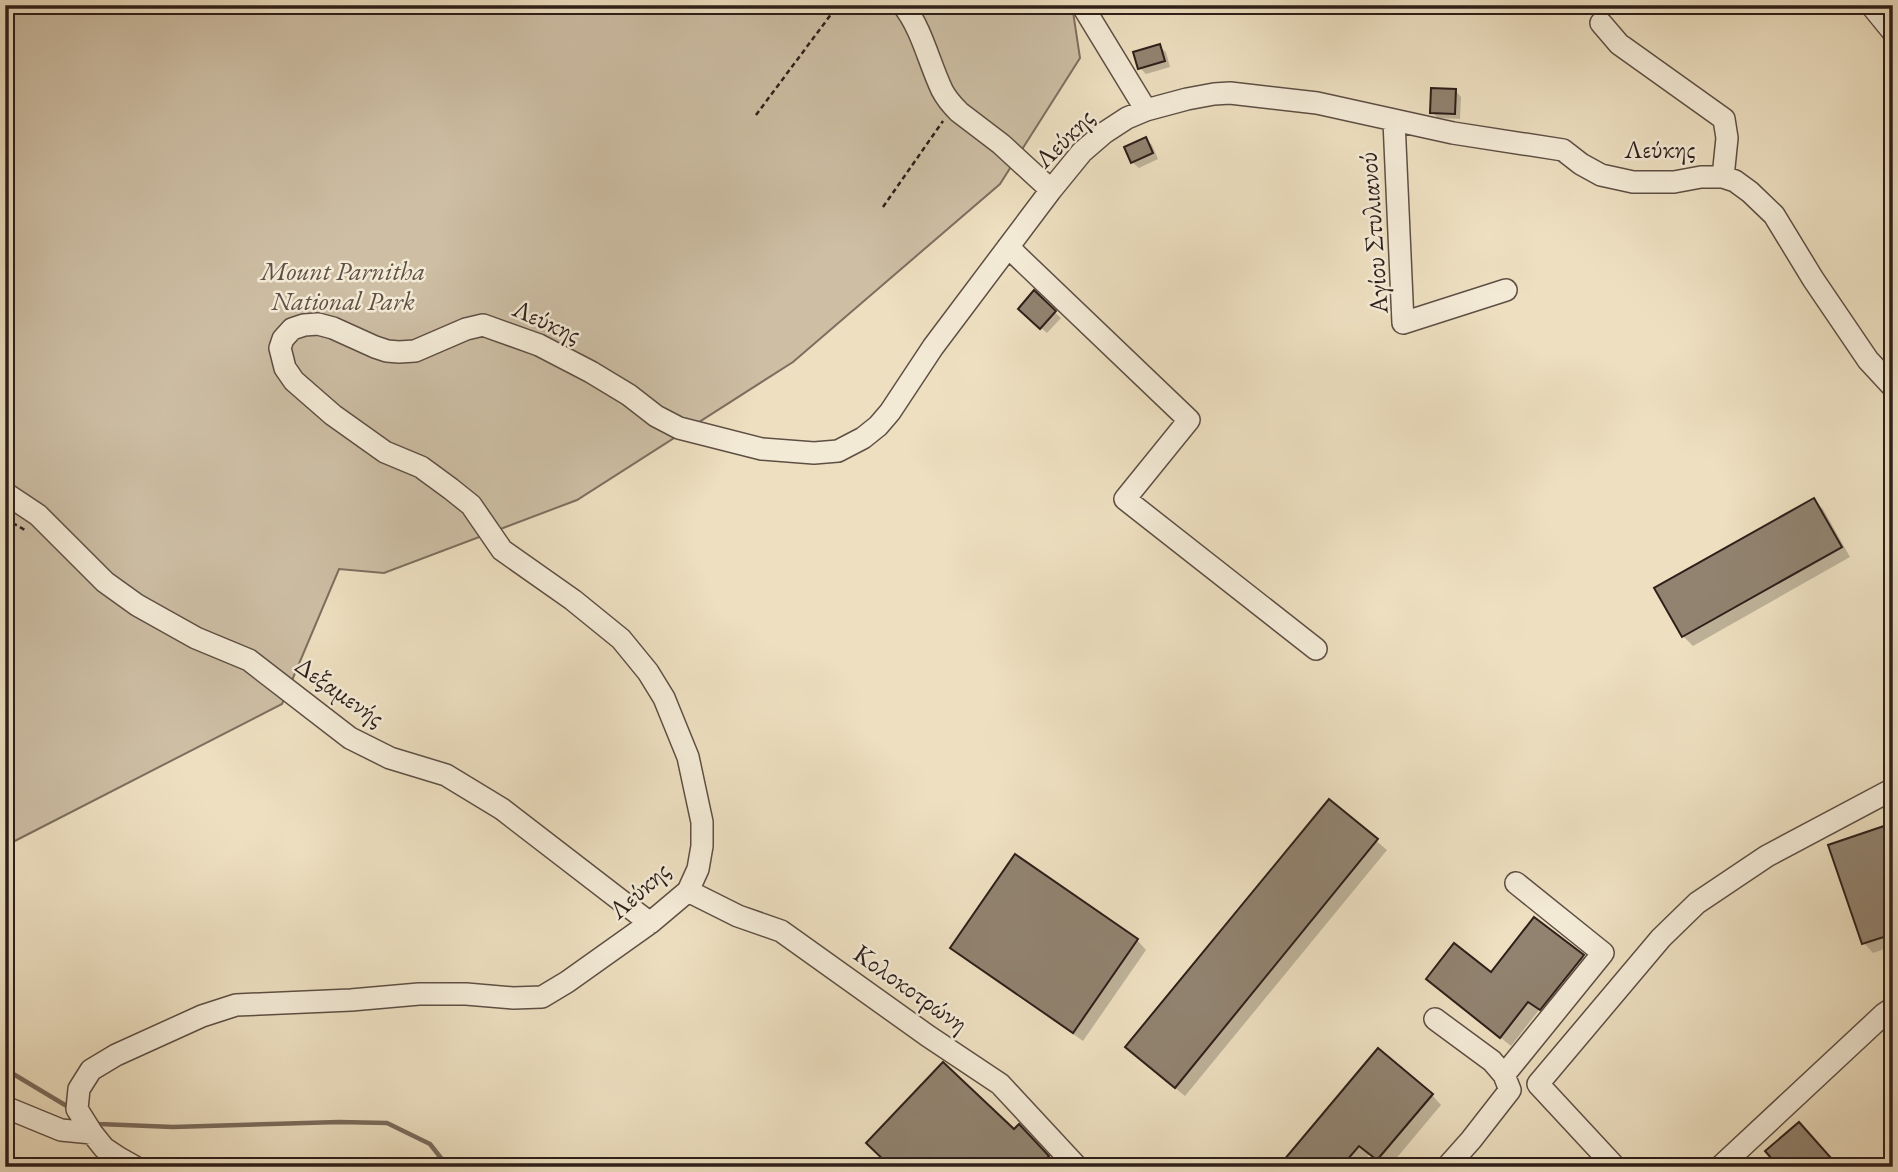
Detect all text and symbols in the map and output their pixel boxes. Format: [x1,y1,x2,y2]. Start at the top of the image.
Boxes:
street label: Λεύκης [1026,101,1101,176]
street label: Λεύκης [1623,132,1696,166]
street label: Αγίου Στυλιανού [1350,151,1396,316]
park label: Mount Parnitha National Park [259,254,425,318]
street label: Λεύκης [507,291,586,351]
street label: Δεξαμενής [289,648,391,734]
street label: Λεύκης [600,854,677,927]
street label: Κολοκοτρώνη [847,936,975,1040]

